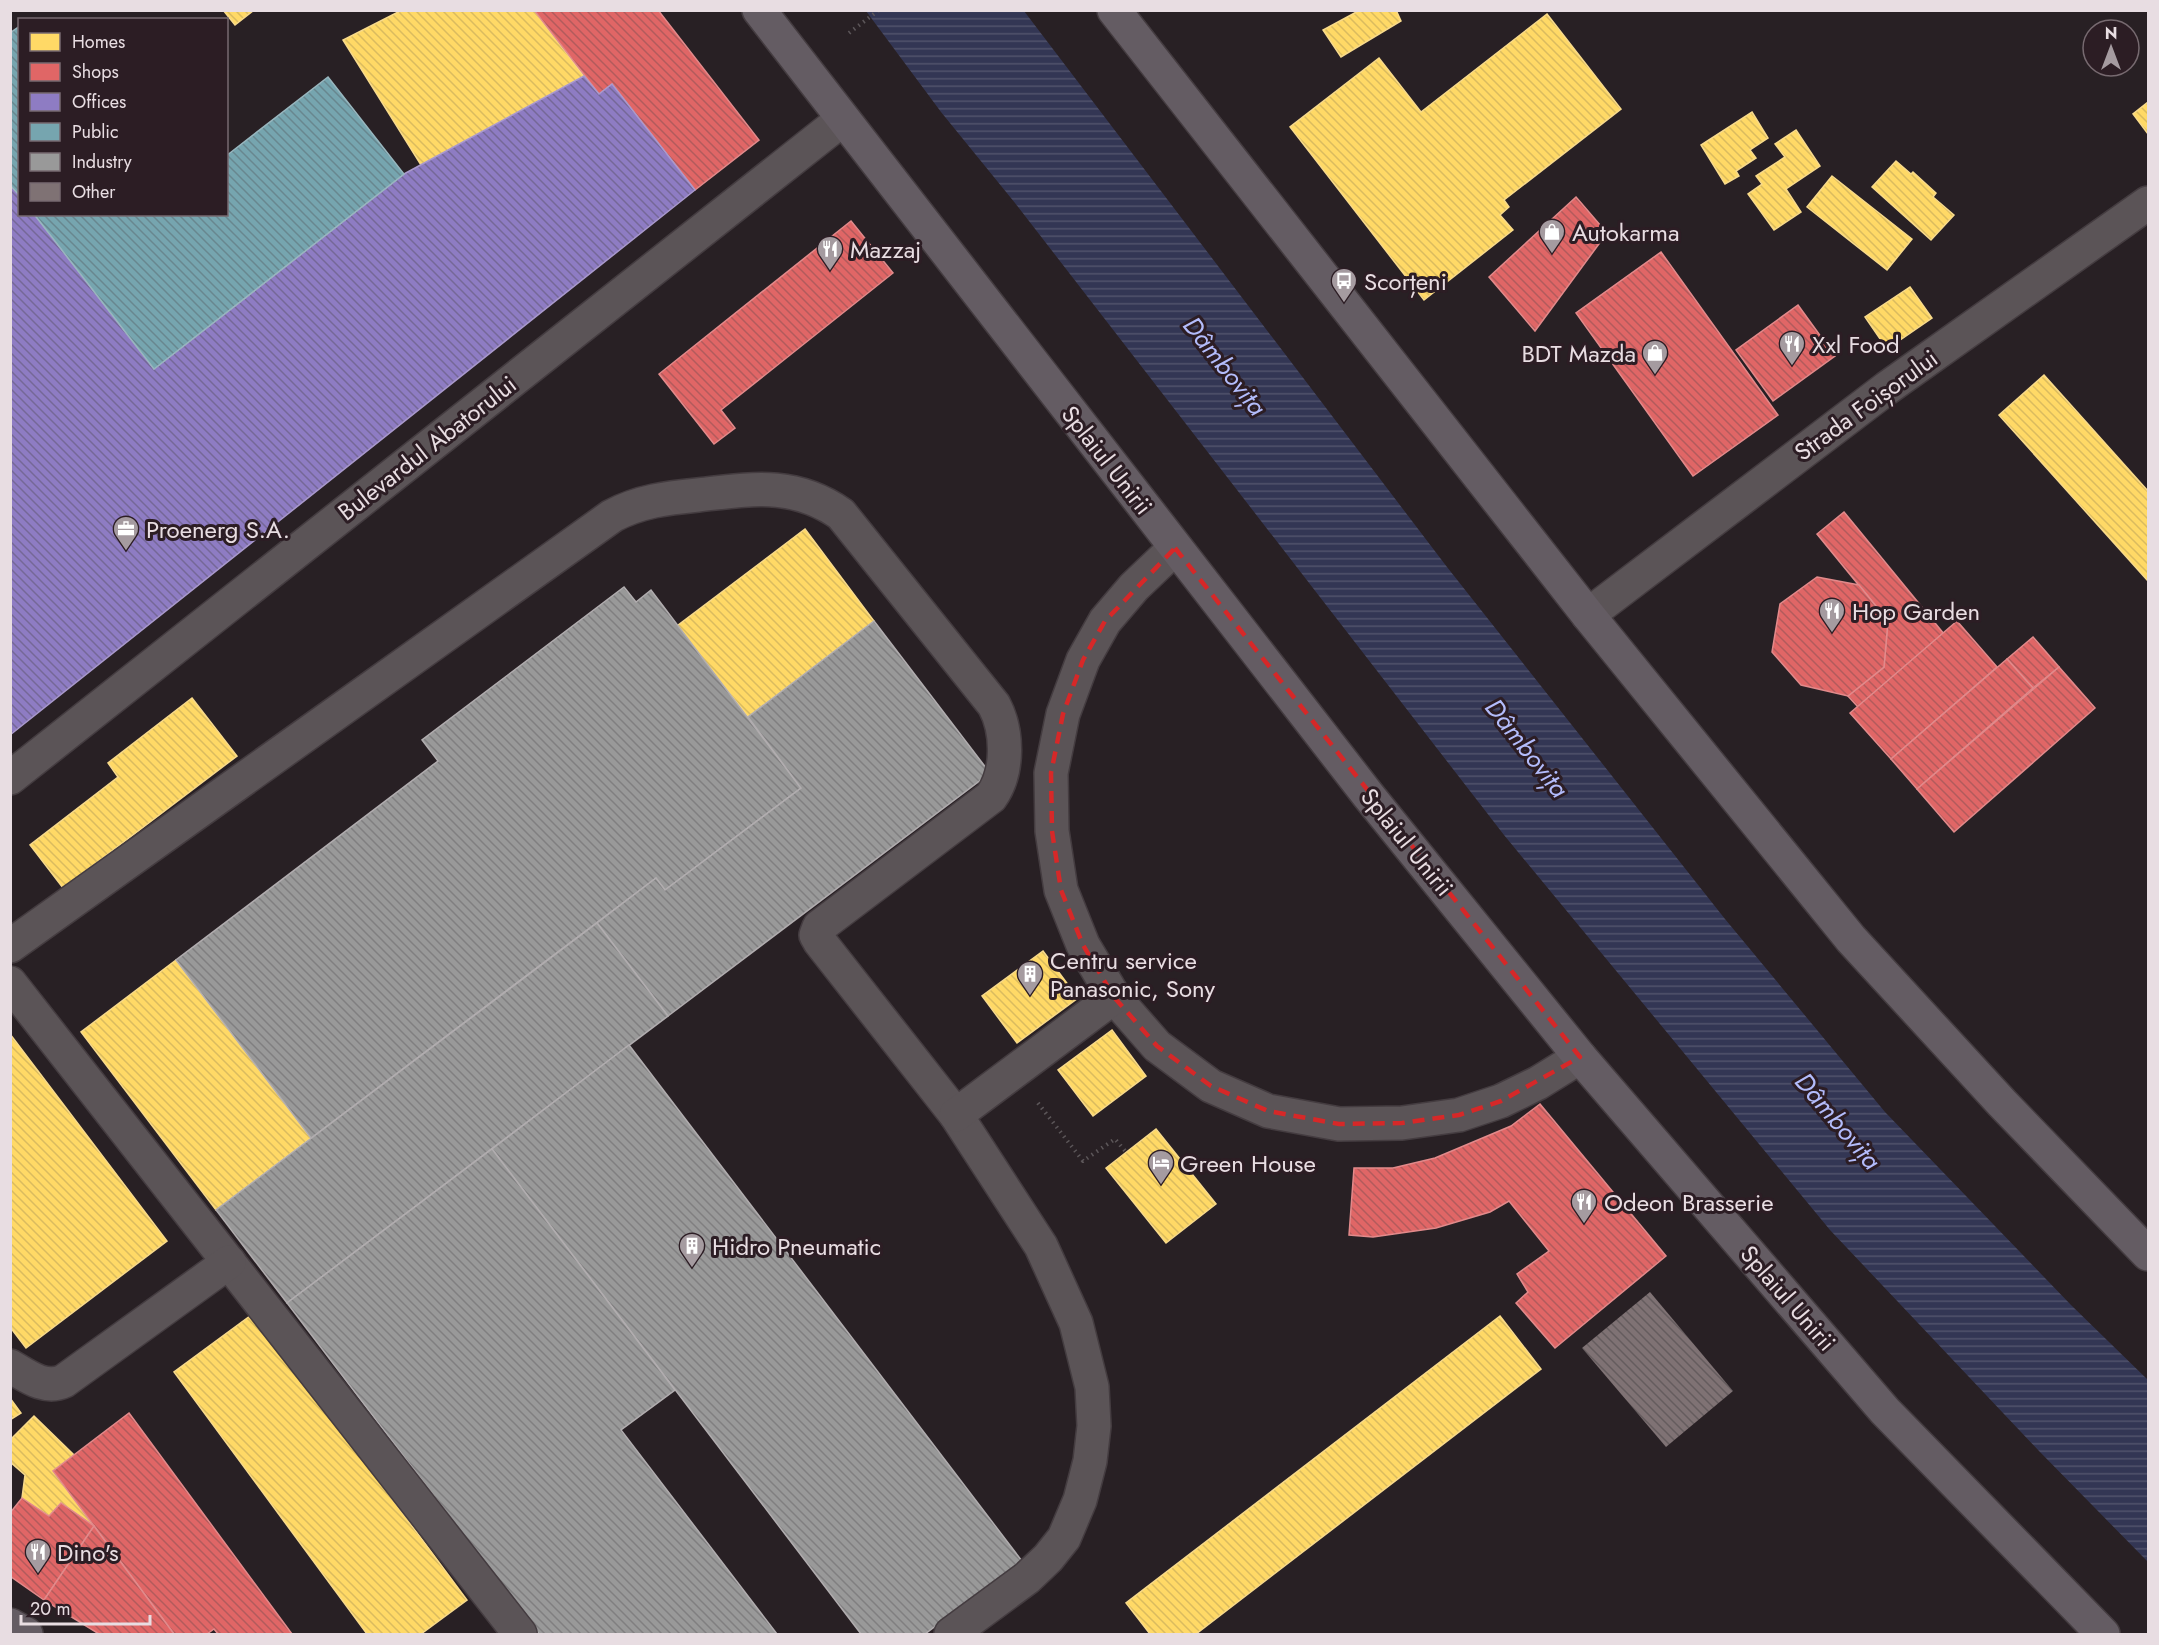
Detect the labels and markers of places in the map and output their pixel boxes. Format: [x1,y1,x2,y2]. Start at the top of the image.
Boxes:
place label: Autokarma [1572,215,1679,250]
shop icon: Autokarma [1537,217,1567,255]
place label: Mazzaj [850,232,921,267]
restaurant icon: Mazzaj [815,234,845,272]
place label: Scorțeni [1364,264,1447,299]
bus stop icon: Scorțeni [1329,266,1359,304]
place label: Xxl Food [1812,327,1900,362]
restaurant icon: Xxl Food [1777,329,1807,367]
place label: BDT Mazda [1521,336,1636,371]
shop icon: BDT Mazda [1640,338,1670,376]
place label: Proenerg S.A. [146,512,290,547]
office icon: Proenerg S.A. [111,514,141,552]
place label: Hop Garden [1852,594,1980,629]
restaurant icon: Hop Garden [1817,596,1847,634]
place label: Centru service Panasonic, Sony [1050,943,1216,1006]
building icon: Centru service Panasonic, Sony [1015,959,1045,997]
place label: Green House [1180,1146,1316,1181]
hotel icon: Green House [1146,1148,1176,1186]
place label: Odeon Brasserie [1604,1185,1774,1220]
restaurant icon: Odeon Brasserie [1569,1187,1599,1225]
place label: Hidro Pneumatic [712,1229,881,1264]
building icon: Hidro Pneumatic [677,1231,707,1269]
place label: Dino's [57,1535,119,1570]
restaurant icon: Dino's [23,1537,53,1575]

